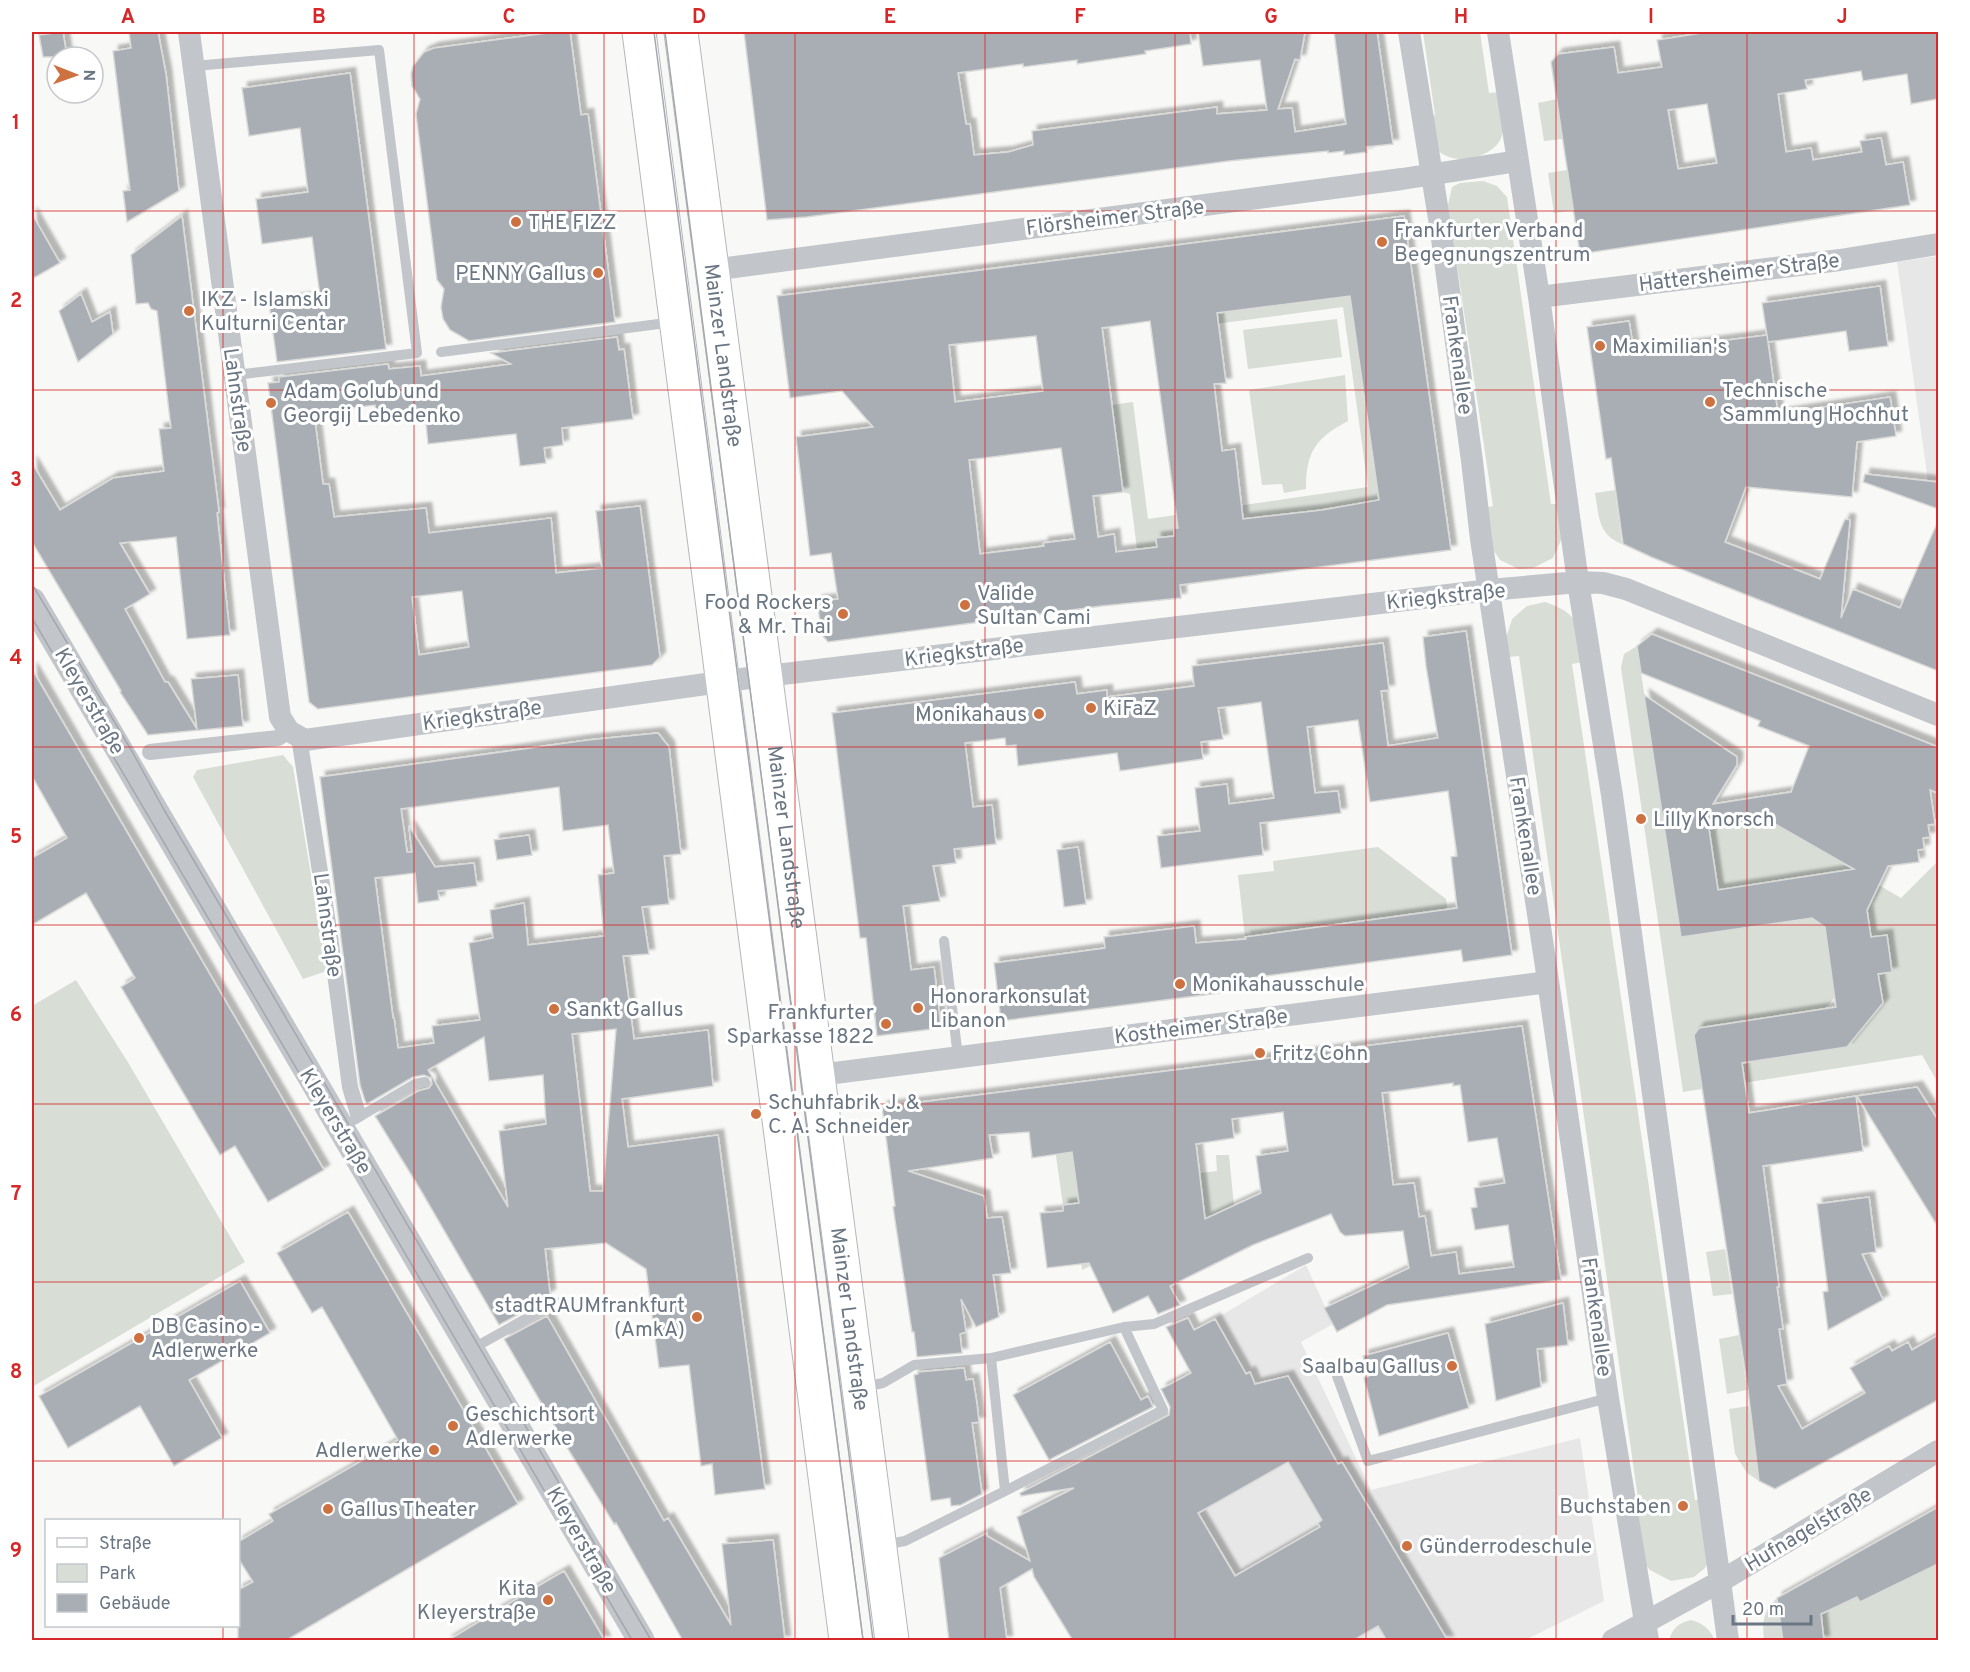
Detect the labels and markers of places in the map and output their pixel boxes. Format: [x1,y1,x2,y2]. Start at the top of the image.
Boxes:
place label: THE FIZZ [528,210,617,237]
marker: THE FIZZ [509,215,523,229]
place label: Frankfurter Verband Begegnungszentrum [1394,218,1591,269]
marker: Frankfurter Verband Begegnungszentrum [1375,235,1389,249]
place label: PENNY Gallus [455,261,586,288]
marker: PENNY Gallus [591,266,605,280]
place label: IKZ - Islamski Kulturni Centar [201,287,346,338]
marker: IKZ - Islamski Kulturni Centar [182,304,196,318]
place label: Maximilian's [1612,334,1727,361]
marker: Maximilian's [1593,339,1607,353]
place label: Technische Sammlung Hochhut [1722,378,1909,429]
place label: Adam Golub und Georgij Lebedenko [283,379,461,430]
marker: Technische Sammlung Hochhut [1703,395,1717,409]
marker: Adam Golub und Georgij Lebedenko [264,396,278,410]
place label: Valide Sultan Cami [977,581,1091,632]
place label: Food Rockers & Mr. Thai [704,590,831,641]
marker: Valide Sultan Cami [958,598,972,612]
marker: Food Rockers & Mr. Thai [836,607,850,621]
place label: KiFaZ [1103,696,1157,723]
marker: KiFaZ [1084,701,1098,715]
place label: Monikahaus [915,702,1027,729]
marker: Monikahaus [1032,707,1046,721]
place label: Lilly Knorsch [1653,807,1775,834]
marker: Lilly Knorsch [1634,812,1648,826]
place label: Monikahausschule [1192,972,1365,999]
marker: Monikahausschule [1173,977,1187,991]
place label: Honorarkonsulat Libanon [930,984,1087,1035]
place label: Sankt Gallus [566,997,684,1024]
place label: Frankfurter Sparkasse 1822 [727,1000,874,1051]
marker: Honorarkonsulat Libanon [911,1001,925,1015]
marker: Sankt Gallus [547,1002,561,1016]
marker: Frankfurter Sparkasse 1822 [879,1017,893,1031]
place label: Fritz Cohn [1272,1041,1368,1068]
marker: Fritz Cohn [1253,1046,1267,1060]
place label: Schuhfabrik J. & C. A. Schneider [768,1090,920,1141]
marker: Schuhfabrik J. & C. A. Schneider [749,1107,763,1121]
place label: stadtRAUMfrankfurt (AmkA) [495,1293,685,1344]
marker: stadtRAUMfrankfurt (AmkA) [690,1310,704,1324]
place label: DB Casino - Adlerwerke [151,1314,261,1365]
marker: DB Casino - Adlerwerke [132,1331,146,1345]
place label: Saalbau Gallus [1302,1354,1440,1381]
marker: Saalbau Gallus [1445,1359,1459,1373]
place label: Geschichtsort Adlerwerke [465,1402,595,1453]
marker: Geschichtsort Adlerwerke [446,1419,460,1433]
place label: Adlerwerke [315,1438,422,1465]
marker: Adlerwerke [427,1443,441,1457]
place label: Buchstaben [1559,1494,1671,1521]
place label: Gallus Theater [340,1497,476,1524]
marker: Buchstaben [1676,1499,1690,1513]
marker: Gallus Theater [321,1502,335,1516]
place label: Günderrodeschule [1419,1534,1592,1561]
marker: Günderrodeschule [1400,1539,1414,1553]
place label: Kita Kleyerstraße [417,1576,536,1627]
marker: Kita Kleyerstraße [541,1593,555,1607]

